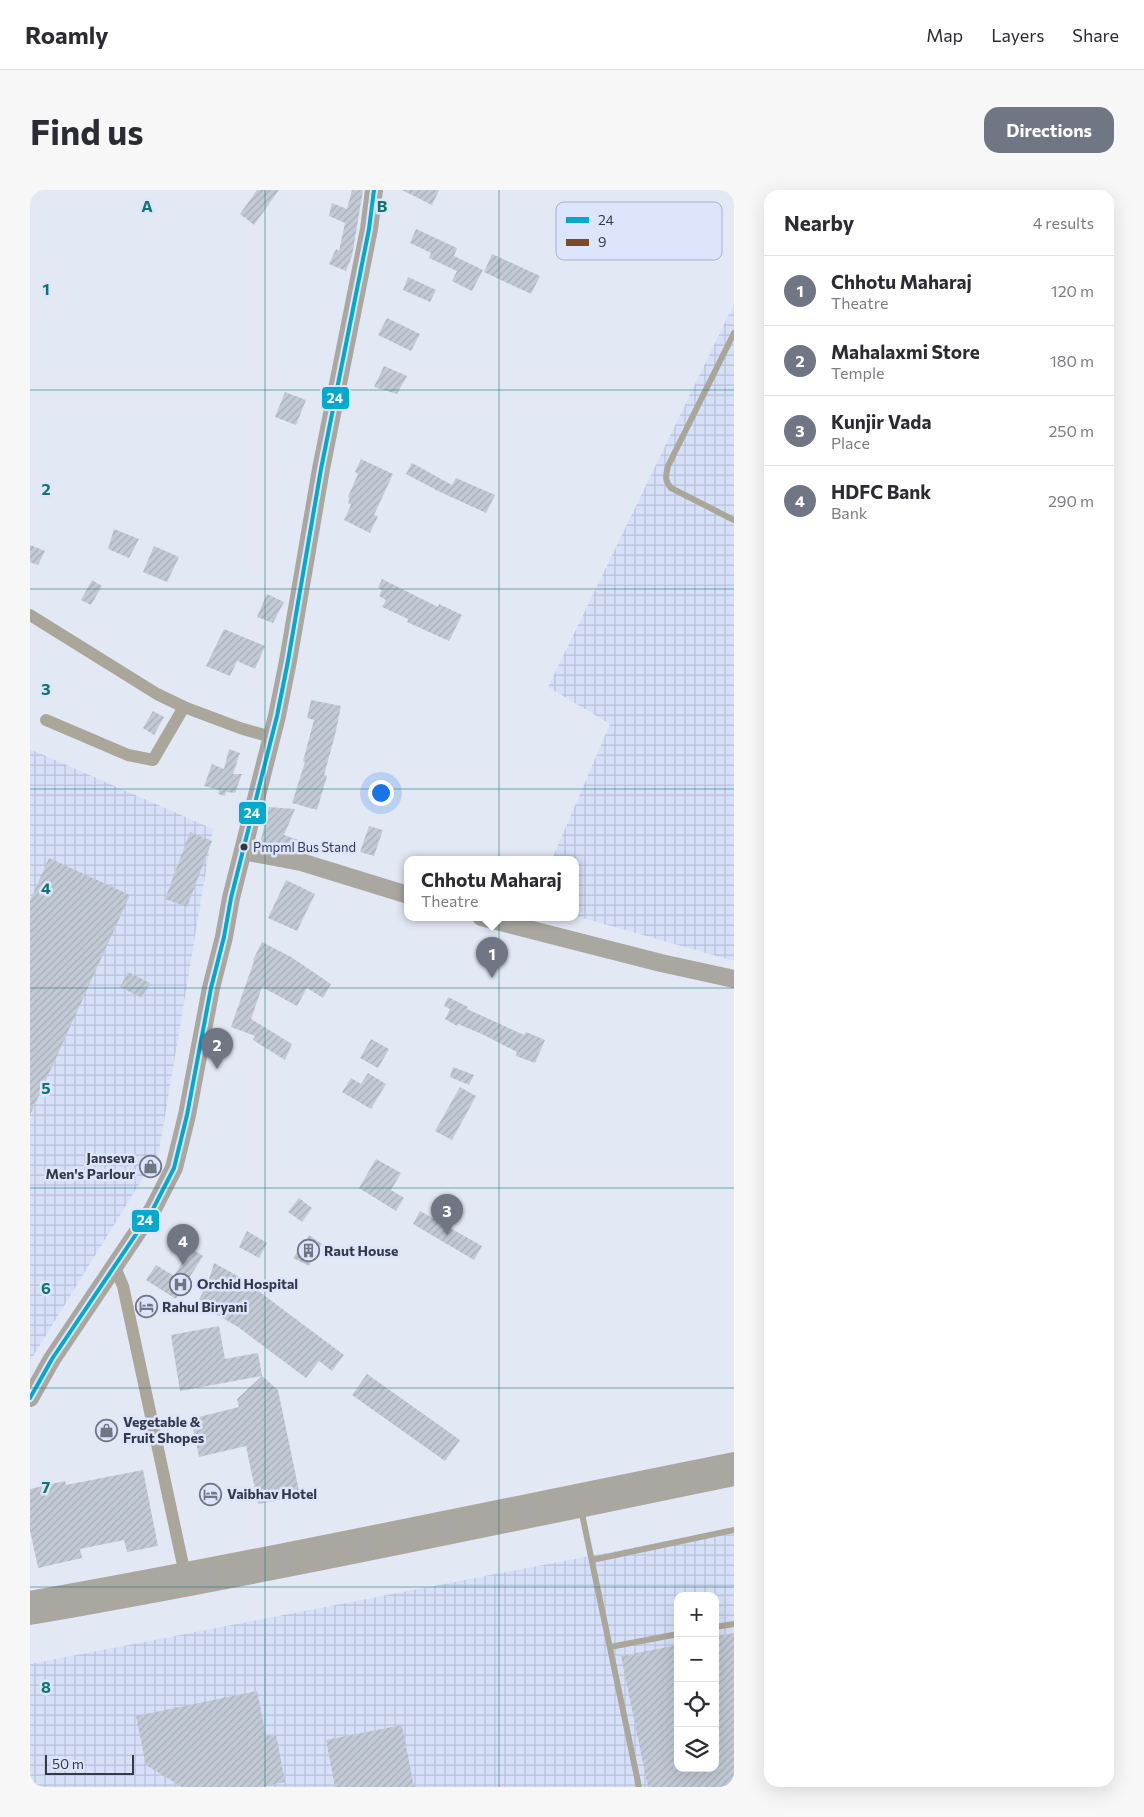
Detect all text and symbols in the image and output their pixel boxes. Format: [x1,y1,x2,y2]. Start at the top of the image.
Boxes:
text: Roamly [25,20,108,49]
text: Map [926,24,963,46]
text: Layers [991,24,1044,46]
text: Share [1072,24,1119,46]
button: Directions [984,107,1114,153]
text: Find us [30,109,144,152]
text: A [141,196,153,215]
text: B [377,196,388,215]
legend [556,202,722,260]
text: Nearby [784,210,854,235]
text: 24 [598,211,615,228]
text: 4 results [1033,213,1094,232]
text: 9 [598,233,607,250]
text: Chhotu Maharaj [831,270,972,293]
text: 1 [42,279,50,298]
text: 1 [796,281,804,300]
text: 120 m [1051,281,1094,300]
text: Theatre [831,293,888,312]
text: Mahalaxmi Store [831,340,980,363]
text: 2 [795,351,805,370]
text: 180 m [1050,351,1094,370]
text: Temple [831,363,884,382]
line badge: 24 [321,386,350,410]
text: 24 [327,389,344,406]
text: Kunjir Vada [831,410,931,433]
text: 3 [795,421,805,440]
text: 250 m [1048,421,1094,440]
text: Place [831,433,870,452]
text: 2 [41,479,51,498]
text: HDFC Bank [831,480,931,503]
text: 4 [795,491,805,510]
text: 290 m [1048,491,1094,510]
text: Bank [831,503,868,522]
text: 3 [41,679,51,698]
your location [368,780,394,806]
line badge: 24 [238,801,267,825]
text: 24 [244,804,261,821]
place label: Pmpml Bus Stand [253,839,356,855]
marker: Pmpml Bus Stand [239,842,249,852]
popup [404,856,579,921]
text: Chhotu Maharaj [421,868,562,891]
text: 4 [41,878,51,897]
text: Theatre [421,891,478,910]
pin: 1 [476,937,508,978]
pin: 2 [201,1028,233,1069]
text: 5 [41,1078,51,1097]
place label: Janseva Men's Parlour [46,1149,135,1182]
shop icon: Janseva Men's Parlour [139,1154,163,1178]
pin: 3 [431,1194,463,1235]
line badge: 24 [131,1209,160,1233]
text: 24 [137,1211,154,1228]
pin: 4 [167,1224,199,1265]
building icon: Raut House [296,1239,320,1263]
place label: Raut House [324,1242,398,1259]
hospital icon: Orchid Hospital [169,1272,193,1296]
place label: Orchid Hospital [197,1275,298,1292]
text: 6 [41,1278,51,1297]
hotel icon: Rahul Biryani [134,1295,158,1319]
place label: Rahul Biryani [162,1298,248,1315]
place label: Vegetable & Fruit Shopes [123,1413,205,1446]
shop icon: Vegetable & Fruit Shopes [95,1418,119,1442]
text: 7 [42,1477,51,1496]
hotel icon: Vaibhav Hotel [199,1482,223,1506]
place label: Vaibhav Hotel [227,1485,317,1502]
map controls [674,1592,719,1772]
button: + [674,1592,719,1637]
button: − [674,1637,719,1682]
text: 8 [41,1677,51,1696]
button: locate [674,1682,719,1727]
button: layers [674,1727,719,1772]
scale bar [45,1752,134,1775]
text: 50 m [52,1755,84,1772]

